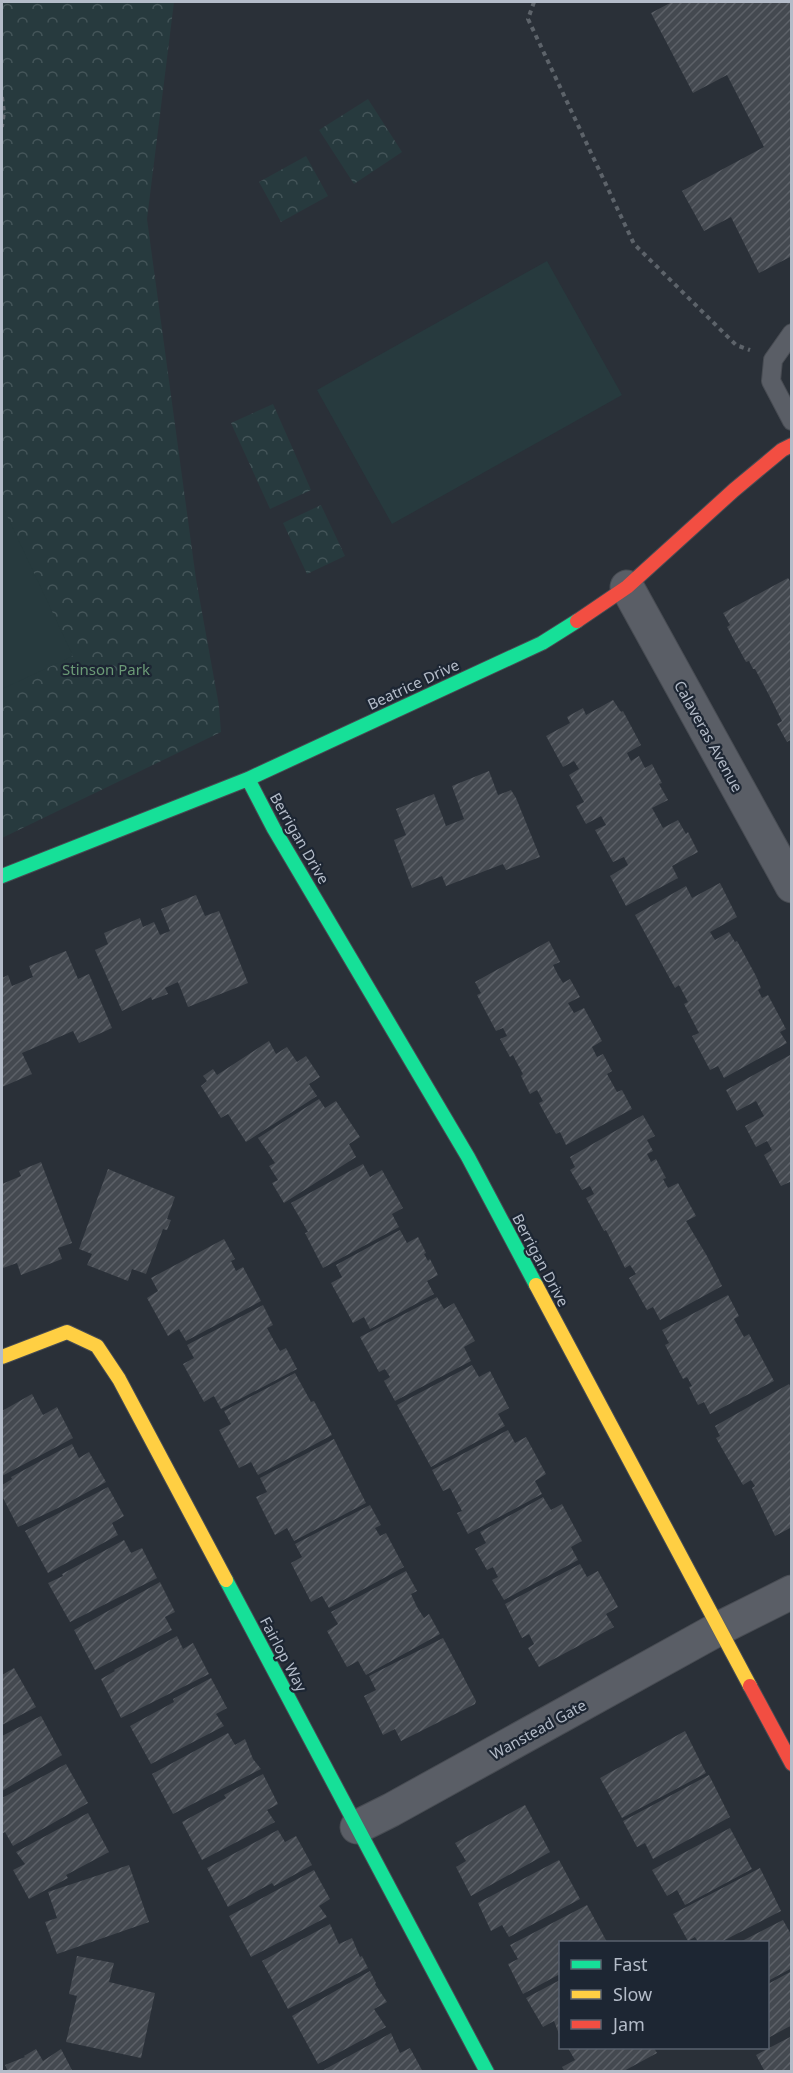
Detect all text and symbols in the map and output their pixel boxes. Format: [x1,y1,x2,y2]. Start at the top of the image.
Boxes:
street label: Beatrice Drive [364,654,462,714]
park label: Stinson Park [62,659,150,679]
street label: Calaveras Avenue [670,677,748,795]
street label: Berrigan Drive [266,789,334,887]
street label: Berrigan Drive [508,1210,574,1310]
street label: Fairlop Way [256,1613,312,1695]
street label: Wanstead Gate [486,1694,590,1764]
legend [559,1941,769,2049]
text: Fast [613,1952,648,1976]
text: Slow [613,1982,652,2006]
text: Jam [611,2012,645,2036]

